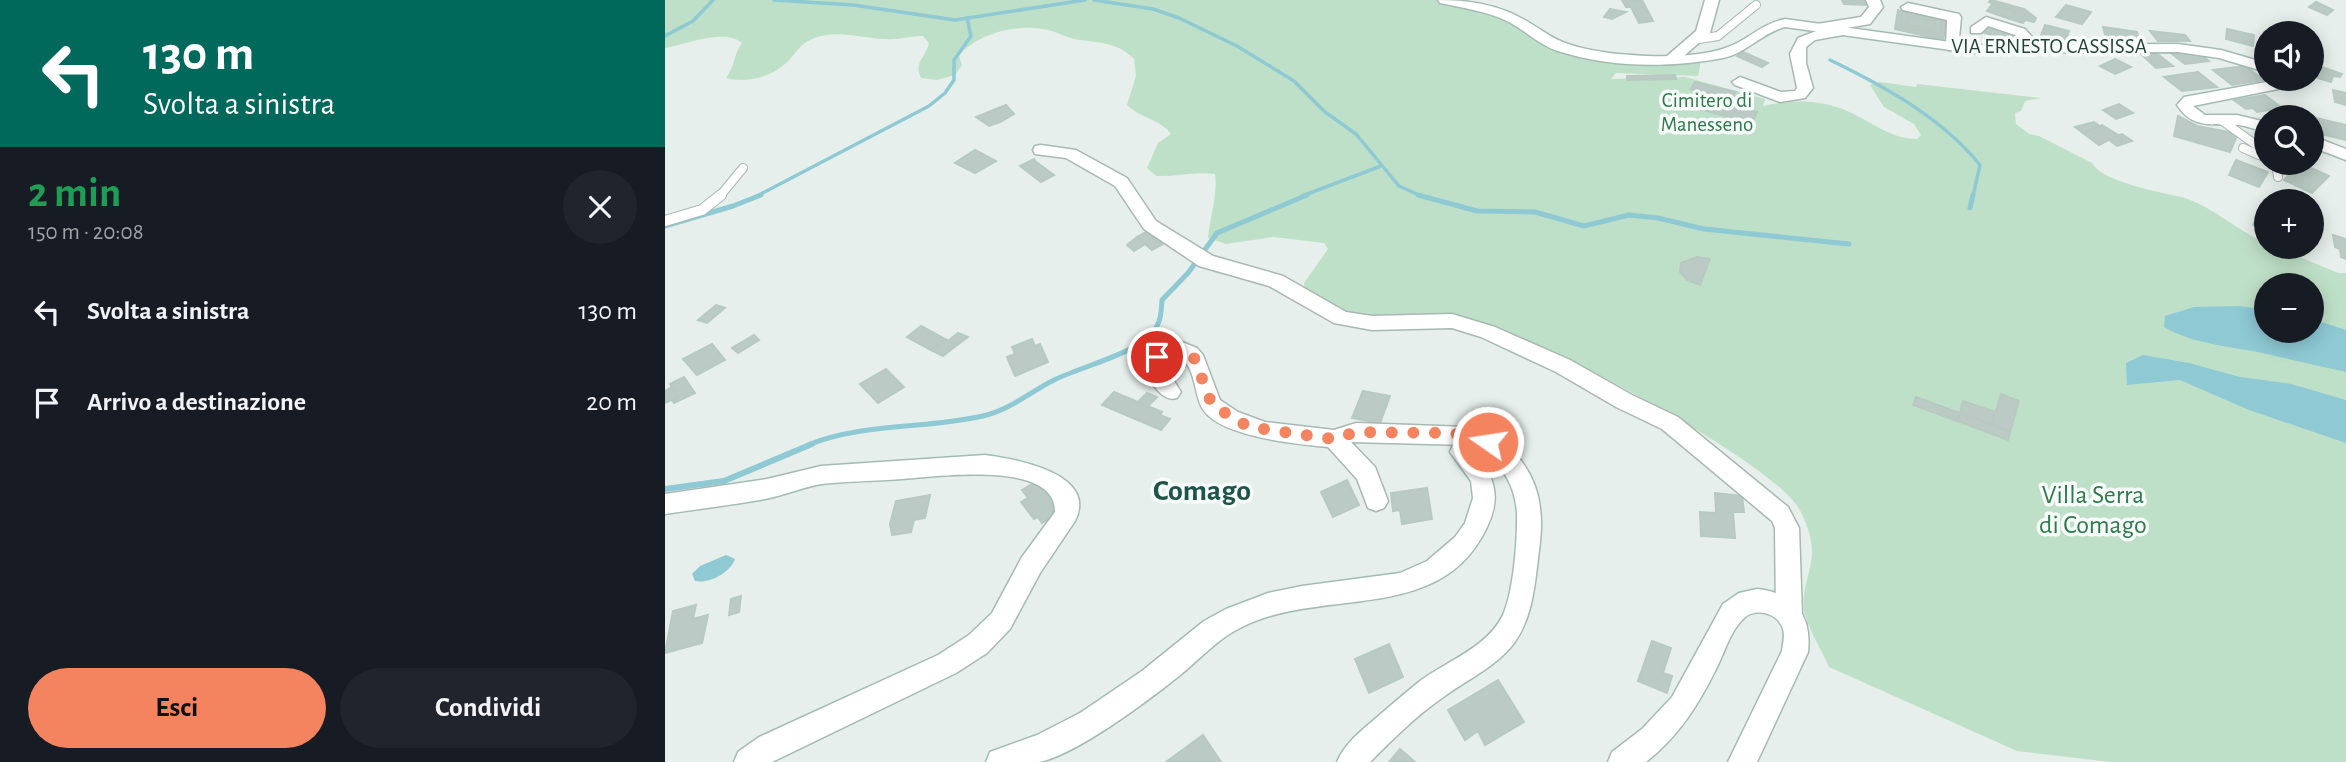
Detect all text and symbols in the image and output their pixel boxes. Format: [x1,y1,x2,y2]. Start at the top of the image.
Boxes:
map controls [2254,21,2324,343]
button: sound [2254,21,2324,91]
icon: left [28,28,119,119]
text: 130 m [143,30,254,79]
street label: VIA ERNESTO CASSISSA [1951,36,2147,57]
text: Svolta a sinistra [143,88,335,120]
park label: Cimitero di Manesseno [1661,90,1753,135]
button: search [2254,105,2324,175]
button: close [563,170,637,244]
text: 2 min [28,172,121,214]
button: + [2254,189,2324,259]
text: 150 m · 20:08 [28,221,144,244]
button: − [2254,273,2324,343]
icon: left [28,293,66,331]
text: Svolta a sinistra [87,298,249,324]
text: 130 m [579,298,637,324]
pin [1127,327,1187,387]
icon: arrive [1138,338,1176,376]
icon: arrive [28,384,66,422]
text: Arrivo a destinazione [87,389,306,415]
text: 20 m [586,389,637,415]
position arrow [1451,405,1525,479]
district label: Comago [1153,476,1251,506]
park label: Villa Serra di Comago [2039,482,2147,538]
button: Esci [28,668,326,748]
button: Condividi [340,668,637,748]

